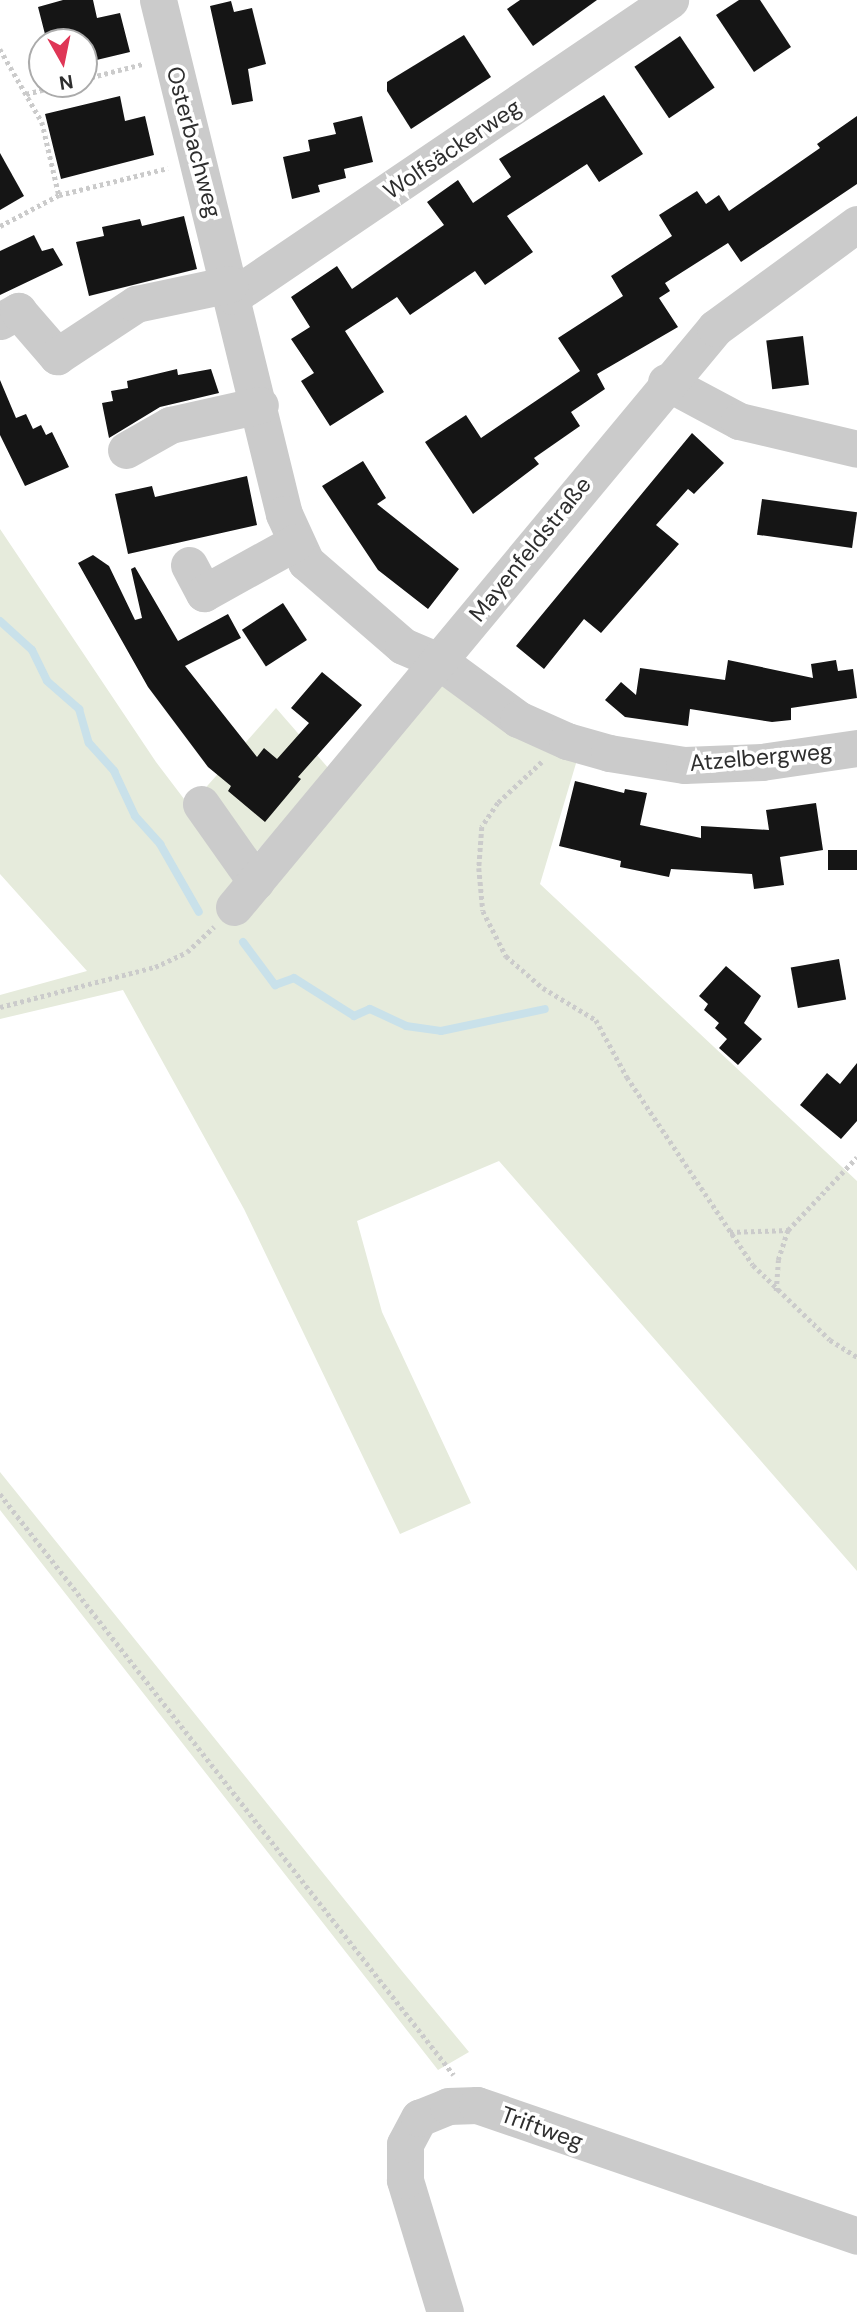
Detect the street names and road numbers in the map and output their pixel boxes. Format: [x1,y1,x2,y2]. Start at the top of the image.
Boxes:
street label: Osterbachweg [161,63,227,221]
street label: Wolfsäckerweg [378,93,526,205]
street label: Mayenfeldstraße [463,471,597,627]
street label: Atzelbergweg [688,737,834,777]
street label: Triftweg [497,2100,587,2156]

